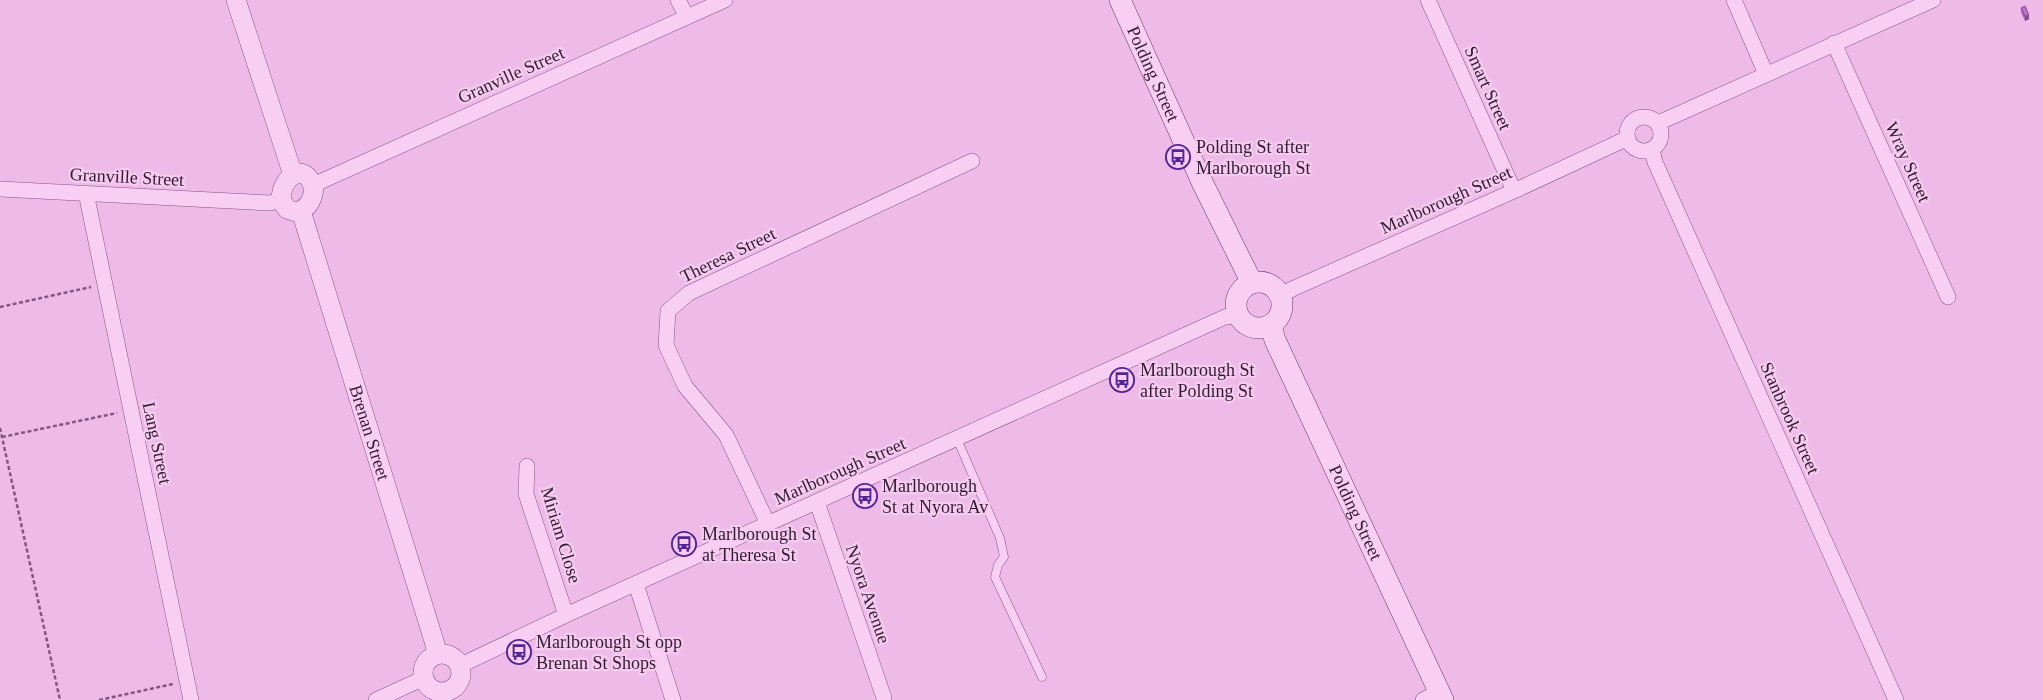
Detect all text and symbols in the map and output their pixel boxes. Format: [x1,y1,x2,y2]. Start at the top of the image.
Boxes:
street label: Polding Street [1123,23,1183,125]
street label: Granville Street [455,43,567,107]
street label: Smart Street [1461,43,1515,133]
street label: Wray Street [1881,119,1935,205]
place label: Polding St after Marlborough St [1196,137,1311,178]
bus stop icon: Polding St after Marlborough St [1165,144,1191,170]
street label: Marlborough Street [1377,162,1515,238]
street label: Granville Street [69,164,185,190]
street label: Theresa Street [677,223,779,287]
street label: Stanbrook Street [1756,359,1824,477]
place label: Marlborough St after Polding St [1140,360,1255,401]
bus stop icon: Marlborough St after Polding St [1109,367,1135,393]
street label: Brenan Street [345,383,394,483]
street label: Lang Street [139,400,175,486]
street label: Marlborough Street [771,433,909,509]
street label: Polding Street [1325,462,1386,563]
place label: Marlborough St at Nyora Av [882,476,988,517]
bus stop icon: Marlborough St at Nyora Av [852,483,878,509]
street label: Miriam Close [537,485,585,586]
place label: Marlborough St at Theresa St [702,524,817,565]
bus stop icon: Marlborough St at Theresa St [671,531,697,557]
street label: Nyora Avenue [842,542,894,646]
place label: Marlborough St opp Brenan St Shops [536,632,682,673]
bus stop icon: Marlborough St opp Brenan St Shops [506,639,532,665]

